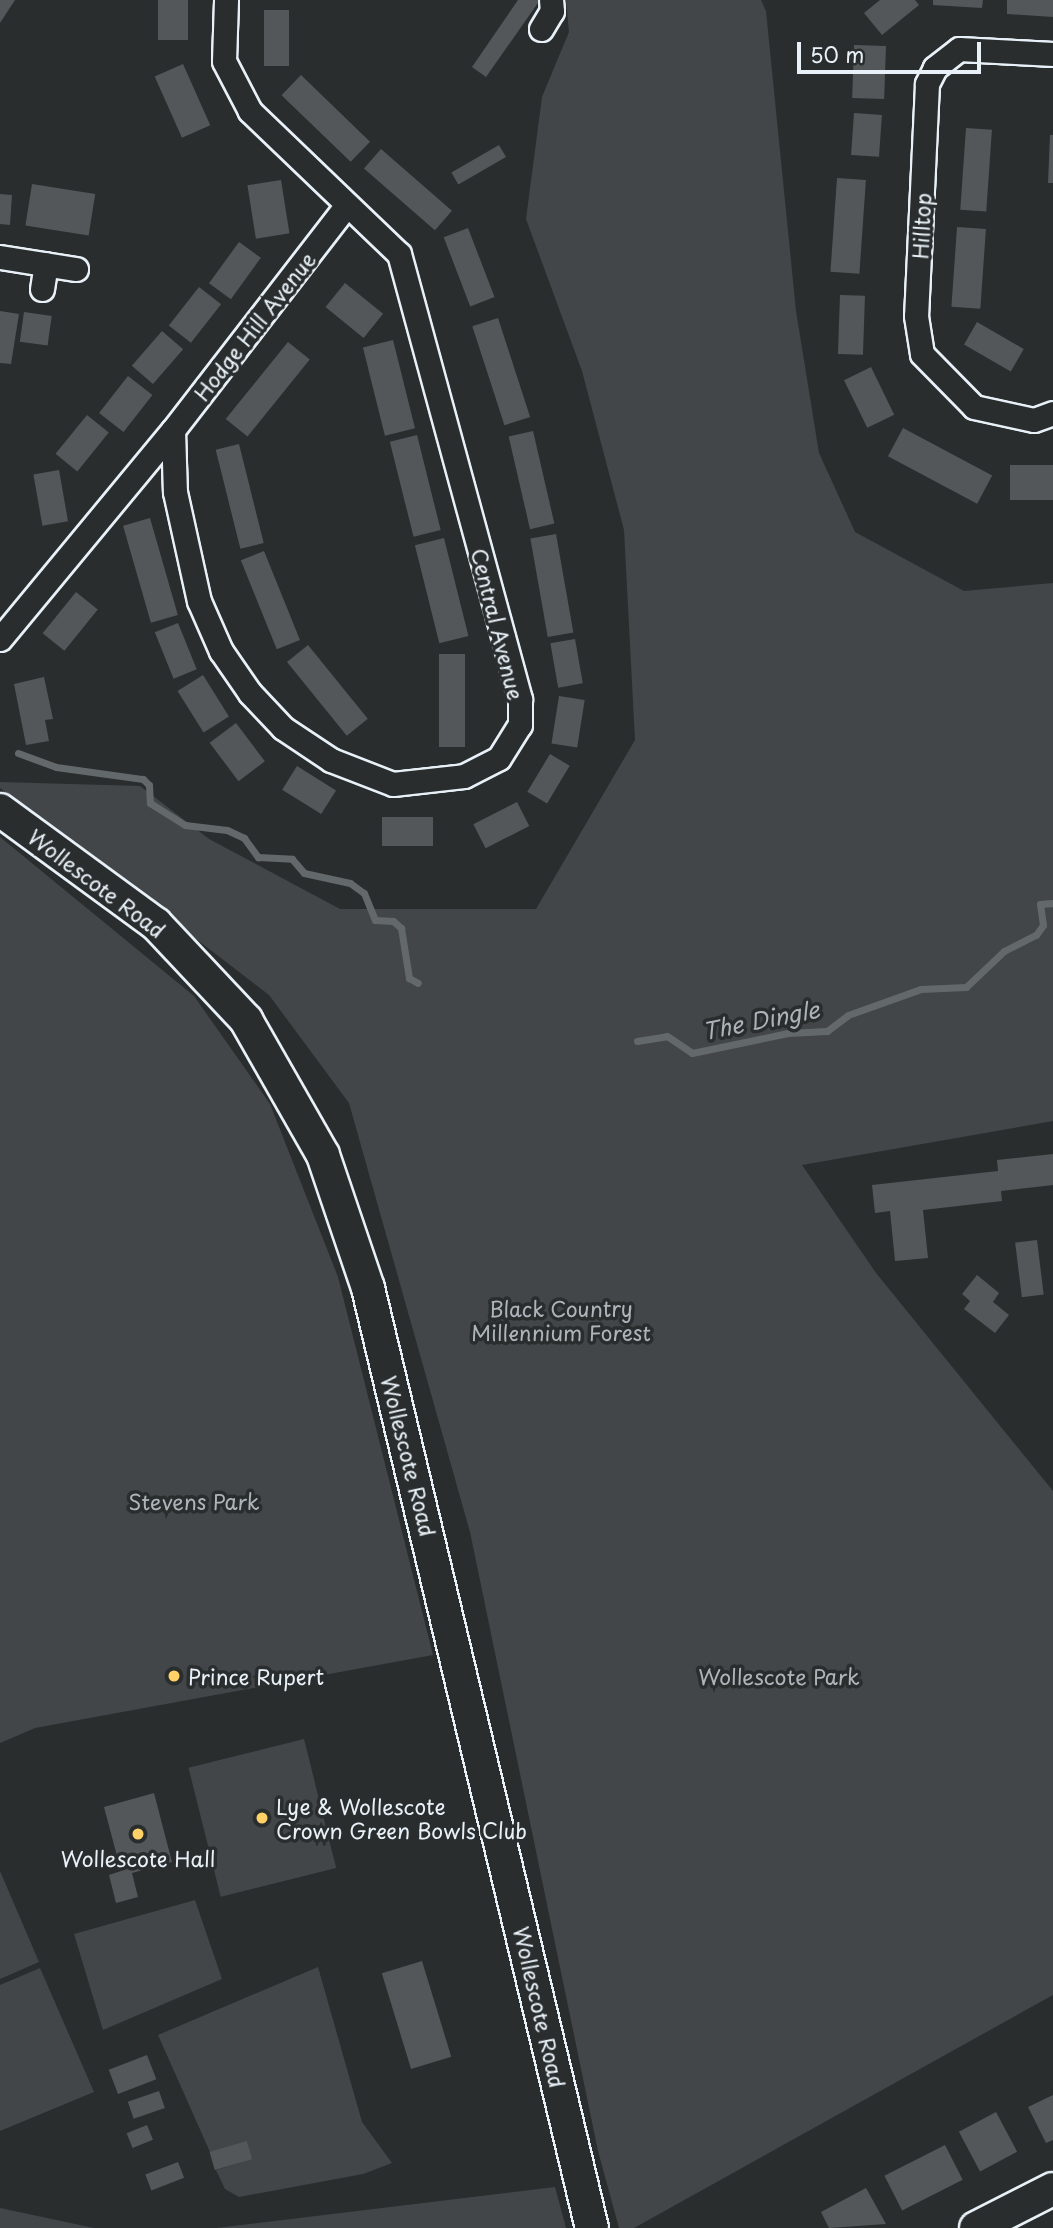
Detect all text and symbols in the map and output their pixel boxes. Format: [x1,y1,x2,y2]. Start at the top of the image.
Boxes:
scale bar [801,28,985,72]
text: 50 m [810,38,864,70]
street label: Hilltop [907,192,935,260]
street label: Hodge Hill Avenue [188,246,320,406]
street label: Central Avenue [467,546,529,702]
street label: Wollescote Road [23,823,171,943]
water label: The Dingle [700,995,822,1045]
park label: Black Country Millennium Forest [471,1295,651,1345]
street label: Wollescote Road [377,1373,441,1539]
park label: Stevens Park [129,1488,259,1514]
place label: Prince Rupert [188,1663,327,1689]
park label: Wollescote Park [698,1663,860,1689]
marker: Prince Rupert [166,1668,182,1684]
place label: Lye & Wollescote Crown Green Bowls Club [276,1793,529,1843]
marker: Lye & Wollescote Crown Green Bowls Club [254,1810,270,1826]
marker: Wollescote Hall [130,1826,146,1842]
place label: Wollescote Hall [60,1845,216,1871]
street label: Wollescote Road [509,1924,571,2090]

